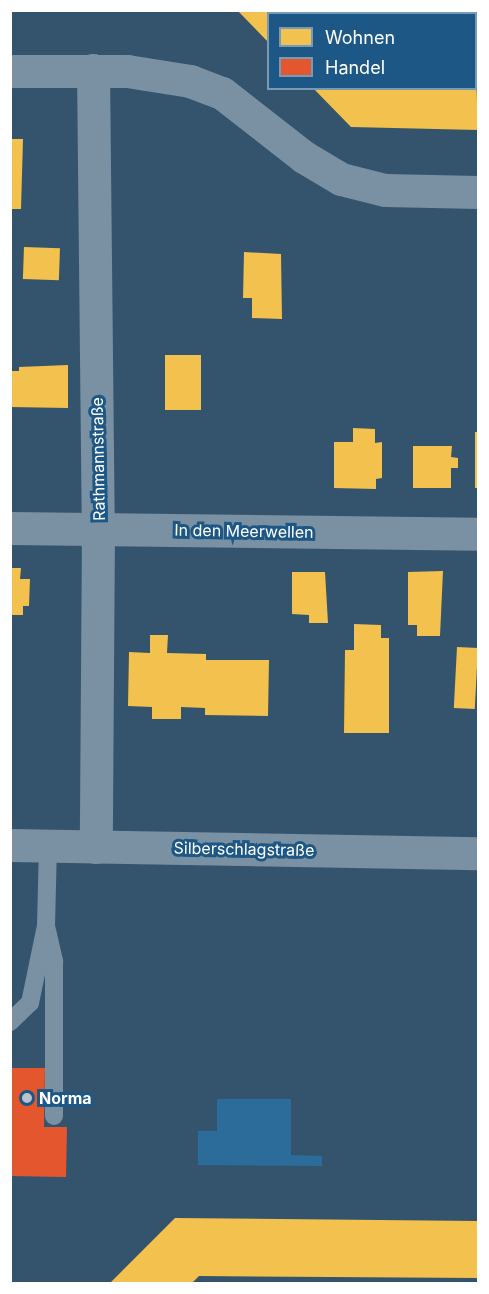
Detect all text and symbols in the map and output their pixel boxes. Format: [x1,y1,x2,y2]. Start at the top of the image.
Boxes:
legend [267,12,477,90]
text: Wohnen [325,27,395,48]
text: Handel [325,57,385,78]
street label: Rathmannstraße [87,397,109,521]
street label: In den Meerwellen [174,520,314,542]
street label: Silberschlagstraße [173,838,315,860]
place label: Norma [39,1088,92,1108]
marker: Norma [20,1091,34,1105]

